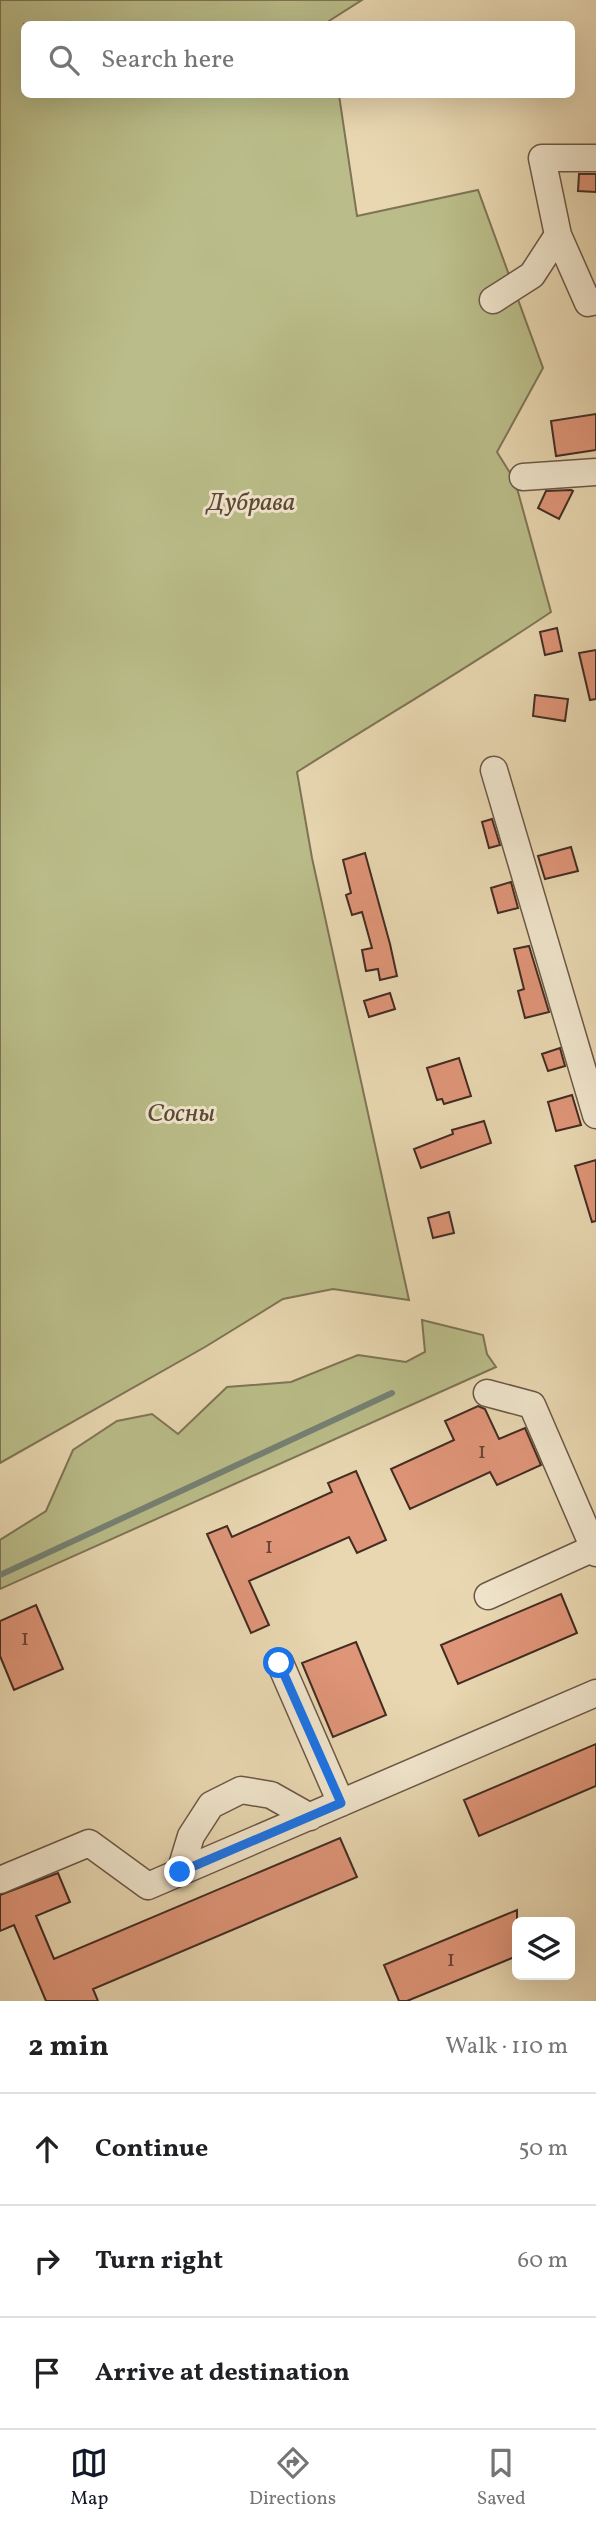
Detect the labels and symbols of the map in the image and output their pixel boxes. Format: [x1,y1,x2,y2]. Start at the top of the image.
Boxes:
park label: Дубрава [205,485,295,521]
park label: Сосны [147,1096,215,1132]
house number: 1 [478,1436,486,1468]
house number: 1 [265,1531,273,1563]
house number: 1 [21,1623,29,1655]
route start [263,1647,294,1678]
route end [164,1856,195,1887]
house number: 1 [447,1944,455,1976]

